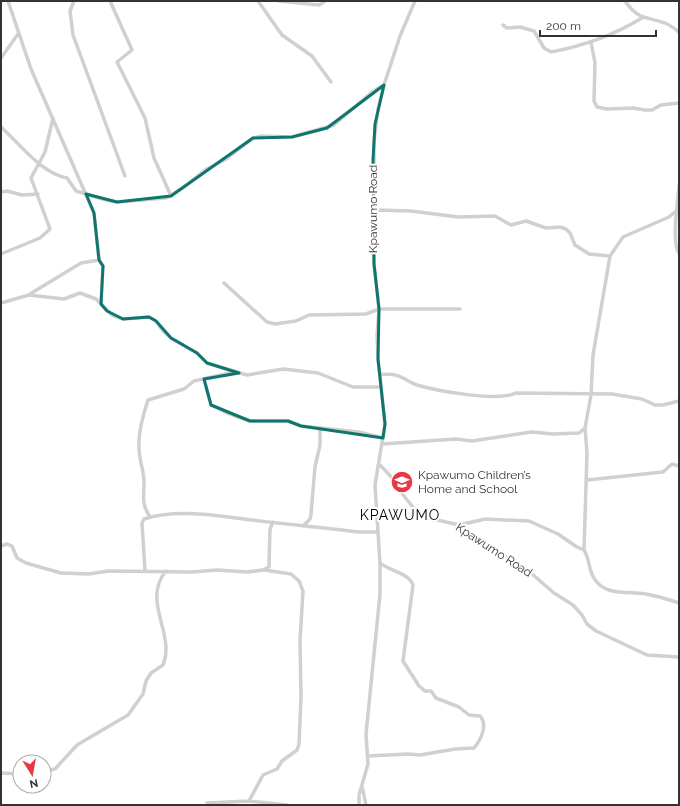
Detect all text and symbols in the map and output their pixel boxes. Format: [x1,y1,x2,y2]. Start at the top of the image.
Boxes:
scale bar [540,12,656,38]
text: 200 m [546,19,581,33]
street label: Kpawumo Road [366,165,380,253]
place label: Kpawumo Children’s Home and School [418,468,531,496]
school or university icon: Kpawumo Children’s Home and School [389,469,415,495]
district label: KPAWUMO [360,507,440,523]
street label: Kpawumo Road [453,520,535,580]
north arrow [12,754,52,794]
text: N [28,776,39,791]

